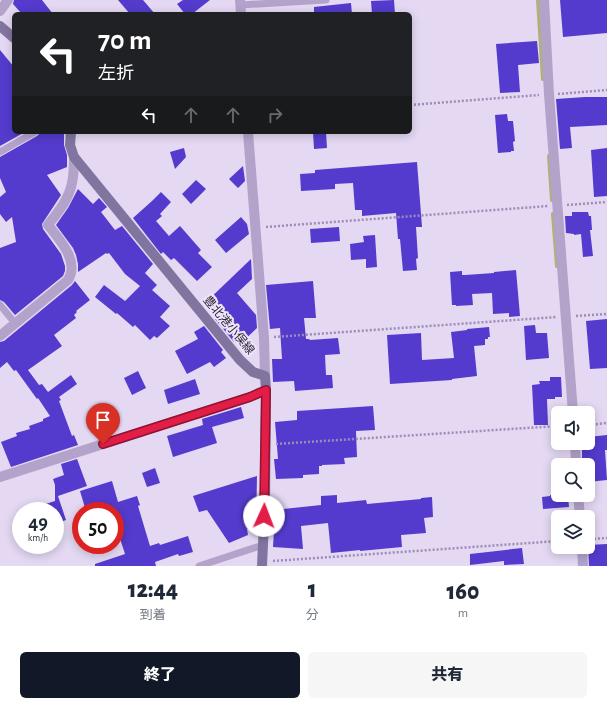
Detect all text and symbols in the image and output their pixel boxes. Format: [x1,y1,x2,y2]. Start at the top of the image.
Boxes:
text: 70 m [98,27,152,55]
icon: left [32,28,84,80]
text: 左折 [98,65,134,83]
icon: left [138,104,160,126]
icon: ahead [180,104,202,126]
icon: ahead [222,104,244,126]
icon: right [264,104,286,126]
street label: 豊北港小俣線 [201,293,258,356]
pin [86,403,120,444]
map controls [551,406,595,554]
button: sound [551,406,595,450]
icon: arrive [92,409,114,431]
button: search [551,458,595,502]
position arrow [243,495,285,537]
speed limit sign: 50 [72,502,124,554]
button: layers [551,510,595,554]
text: 49 [28,513,48,533]
text: km/h [28,533,48,543]
text: 12:44 [128,578,178,602]
text: 1 [308,578,317,602]
text: 160 [446,580,479,604]
text: m [458,607,468,620]
text: 到着 [140,609,166,622]
text: 分 [306,609,319,622]
button: 終了 [20,652,300,698]
button: 共有 [308,652,587,698]

